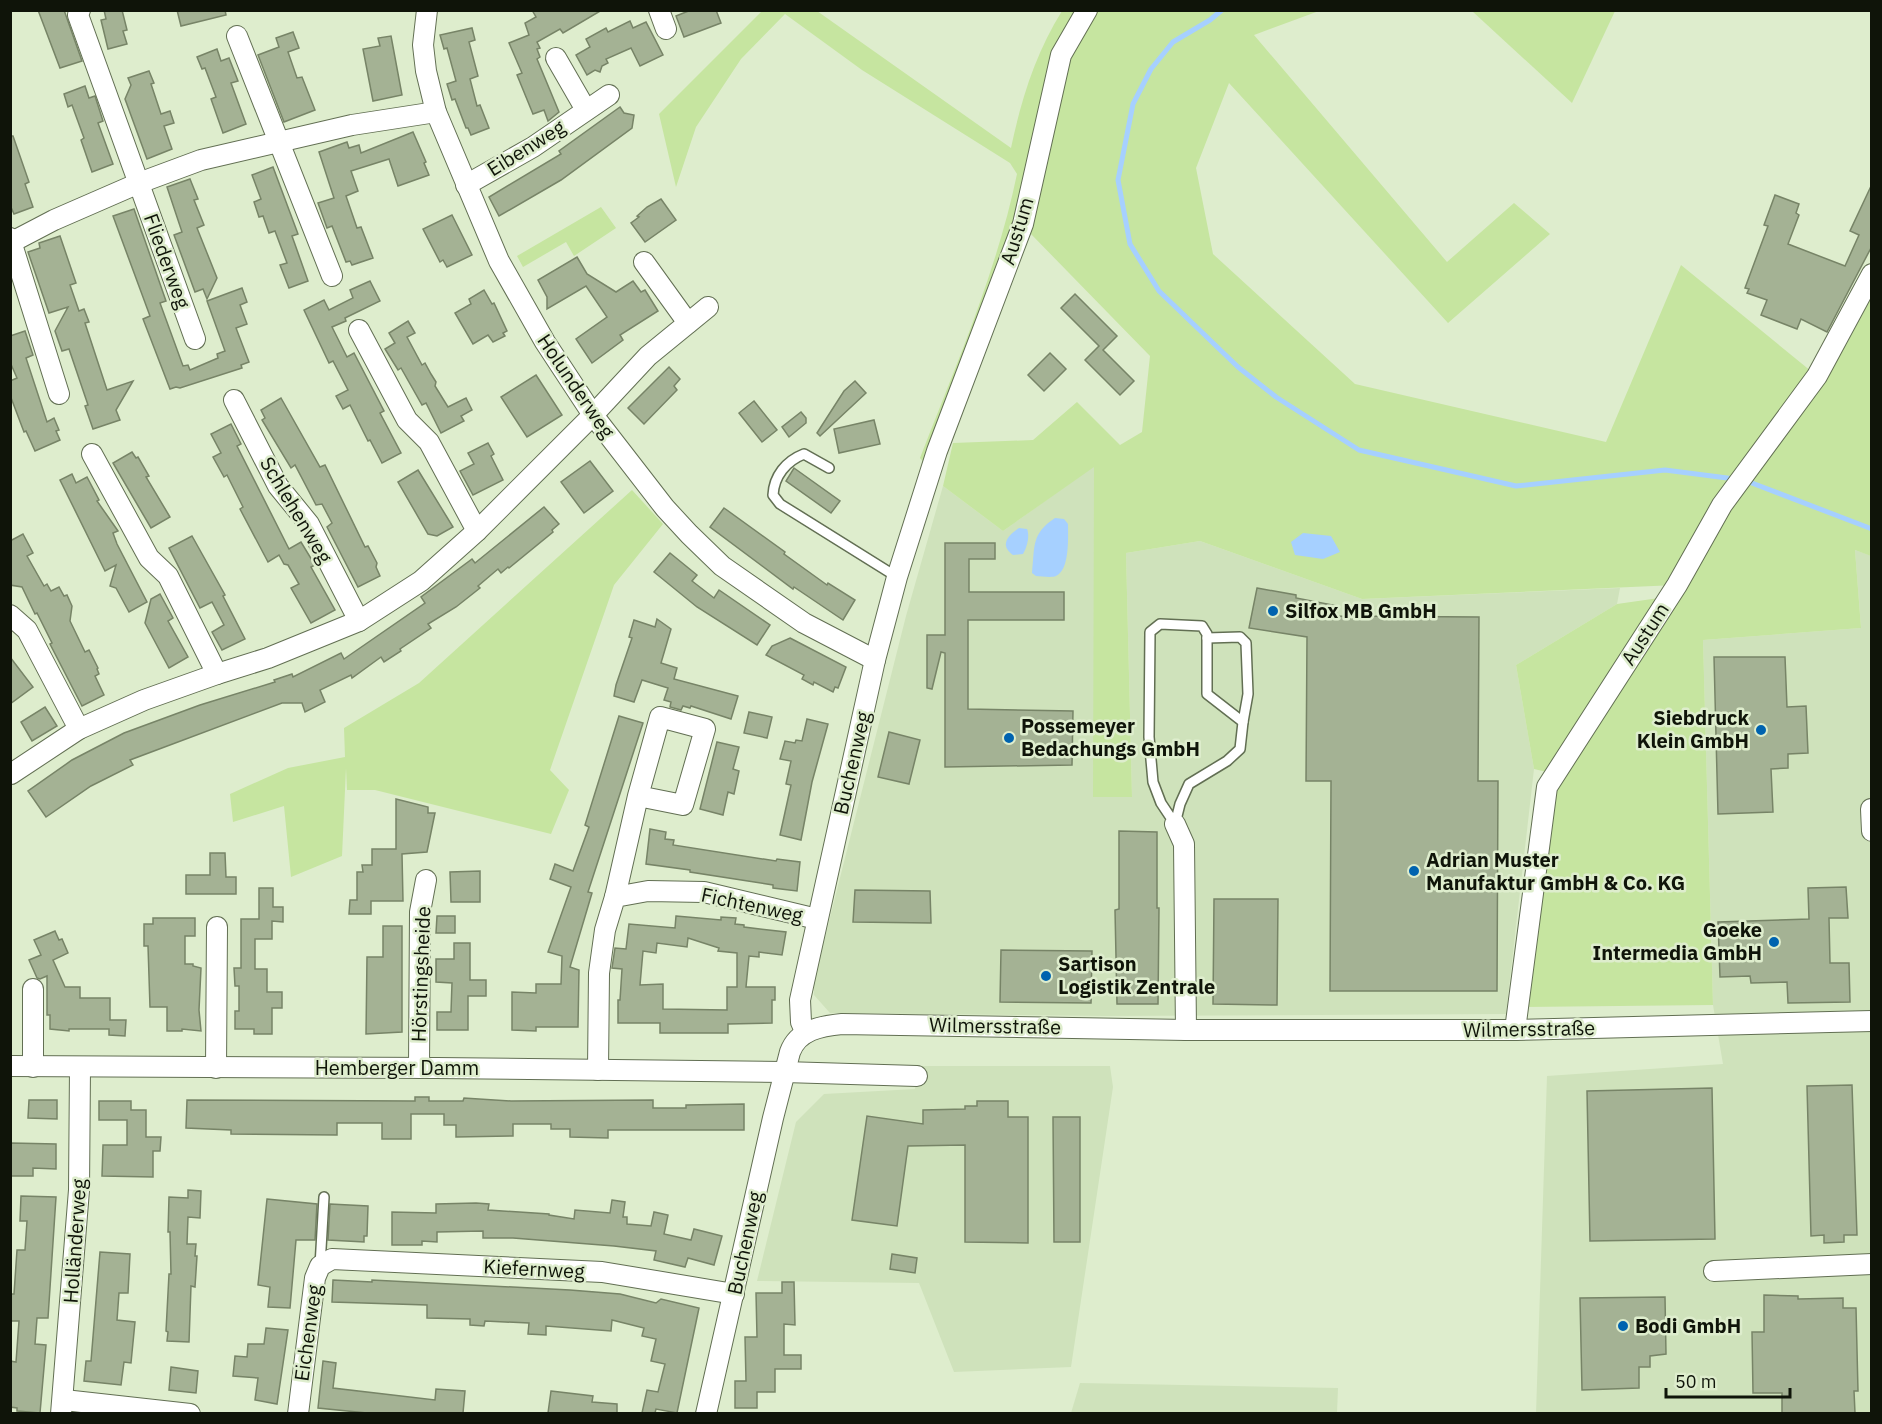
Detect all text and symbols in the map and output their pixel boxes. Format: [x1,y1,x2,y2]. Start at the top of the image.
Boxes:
street label: Eibenweg [482,113,570,182]
street label: Austum [993,194,1040,268]
street label: Fliederweg [138,209,197,313]
street label: Holunderweg [532,328,621,444]
street label: Schlehenweg [254,451,339,568]
place label: Silfox MB GmbH [1285,597,1437,624]
street label: Austum [1614,597,1675,670]
marker: Silfox MB GmbH [1266,604,1280,618]
place label: Siebdruck Klein GmbH [1637,704,1749,754]
street label: Buchenweg [827,708,877,817]
place label: Possemeyer Bedachungs GmbH [1021,712,1200,762]
marker: Siebdruck Klein GmbH [1754,723,1768,737]
marker: Possemeyer Bedachungs GmbH [1002,731,1016,745]
place label: Adrian Muster Manufaktur GmbH & Co. KG [1426,846,1685,896]
marker: Adrian Muster Manufaktur GmbH & Co. KG [1407,864,1421,878]
street label: Fichtenweg [699,881,806,929]
street label: Hörstingsheide [405,906,436,1042]
place label: Goeke Intermedia GmbH [1593,916,1762,966]
marker: Goeke Intermedia GmbH [1767,935,1781,949]
place label: Sartison Logistik Zentrale [1058,950,1215,1000]
marker: Sartison Logistik Zentrale [1039,969,1053,983]
street label: Wilmersstraße [929,1011,1061,1040]
street label: Wilmersstraße [1463,1014,1595,1043]
street label: Hemberger Damm [315,1054,479,1081]
street label: Holländerweg [57,1177,92,1304]
street label: Buchenweg [720,1188,769,1297]
street label: Kiefernweg [483,1252,586,1285]
street label: Eichenweg [287,1283,328,1383]
place label: Bodi GmbH [1635,1312,1741,1339]
marker: Bodi GmbH [1616,1319,1630,1333]
scale bar [1666,1361,1790,1399]
text: 50 m [1675,1370,1717,1393]

